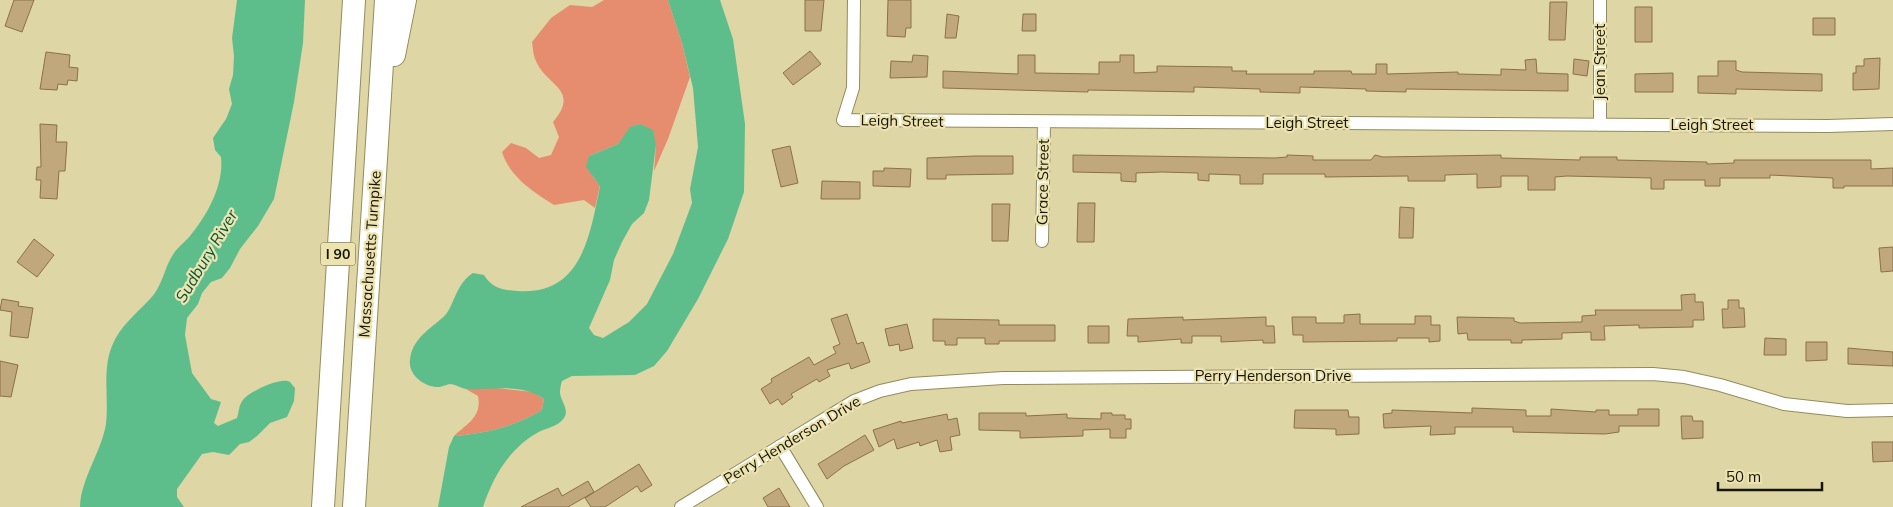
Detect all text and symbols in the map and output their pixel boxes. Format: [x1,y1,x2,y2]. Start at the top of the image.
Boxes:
street label: Jean Street [1590,24,1609,100]
street label: Leigh Street [860,110,944,131]
street label: Leigh Street [1265,113,1349,132]
street label: Leigh Street [1670,115,1754,134]
street label: Grace Street [1032,139,1053,225]
street label: Massachusetts Turnpike [354,170,385,338]
water label: Sudbury River [171,205,242,306]
road number: I 90 [320,242,356,266]
street label: Perry Henderson Drive [1195,366,1351,385]
street label: Perry Henderson Drive [720,391,864,488]
scale bar [1718,460,1822,492]
text: 50 m [1726,467,1761,486]

